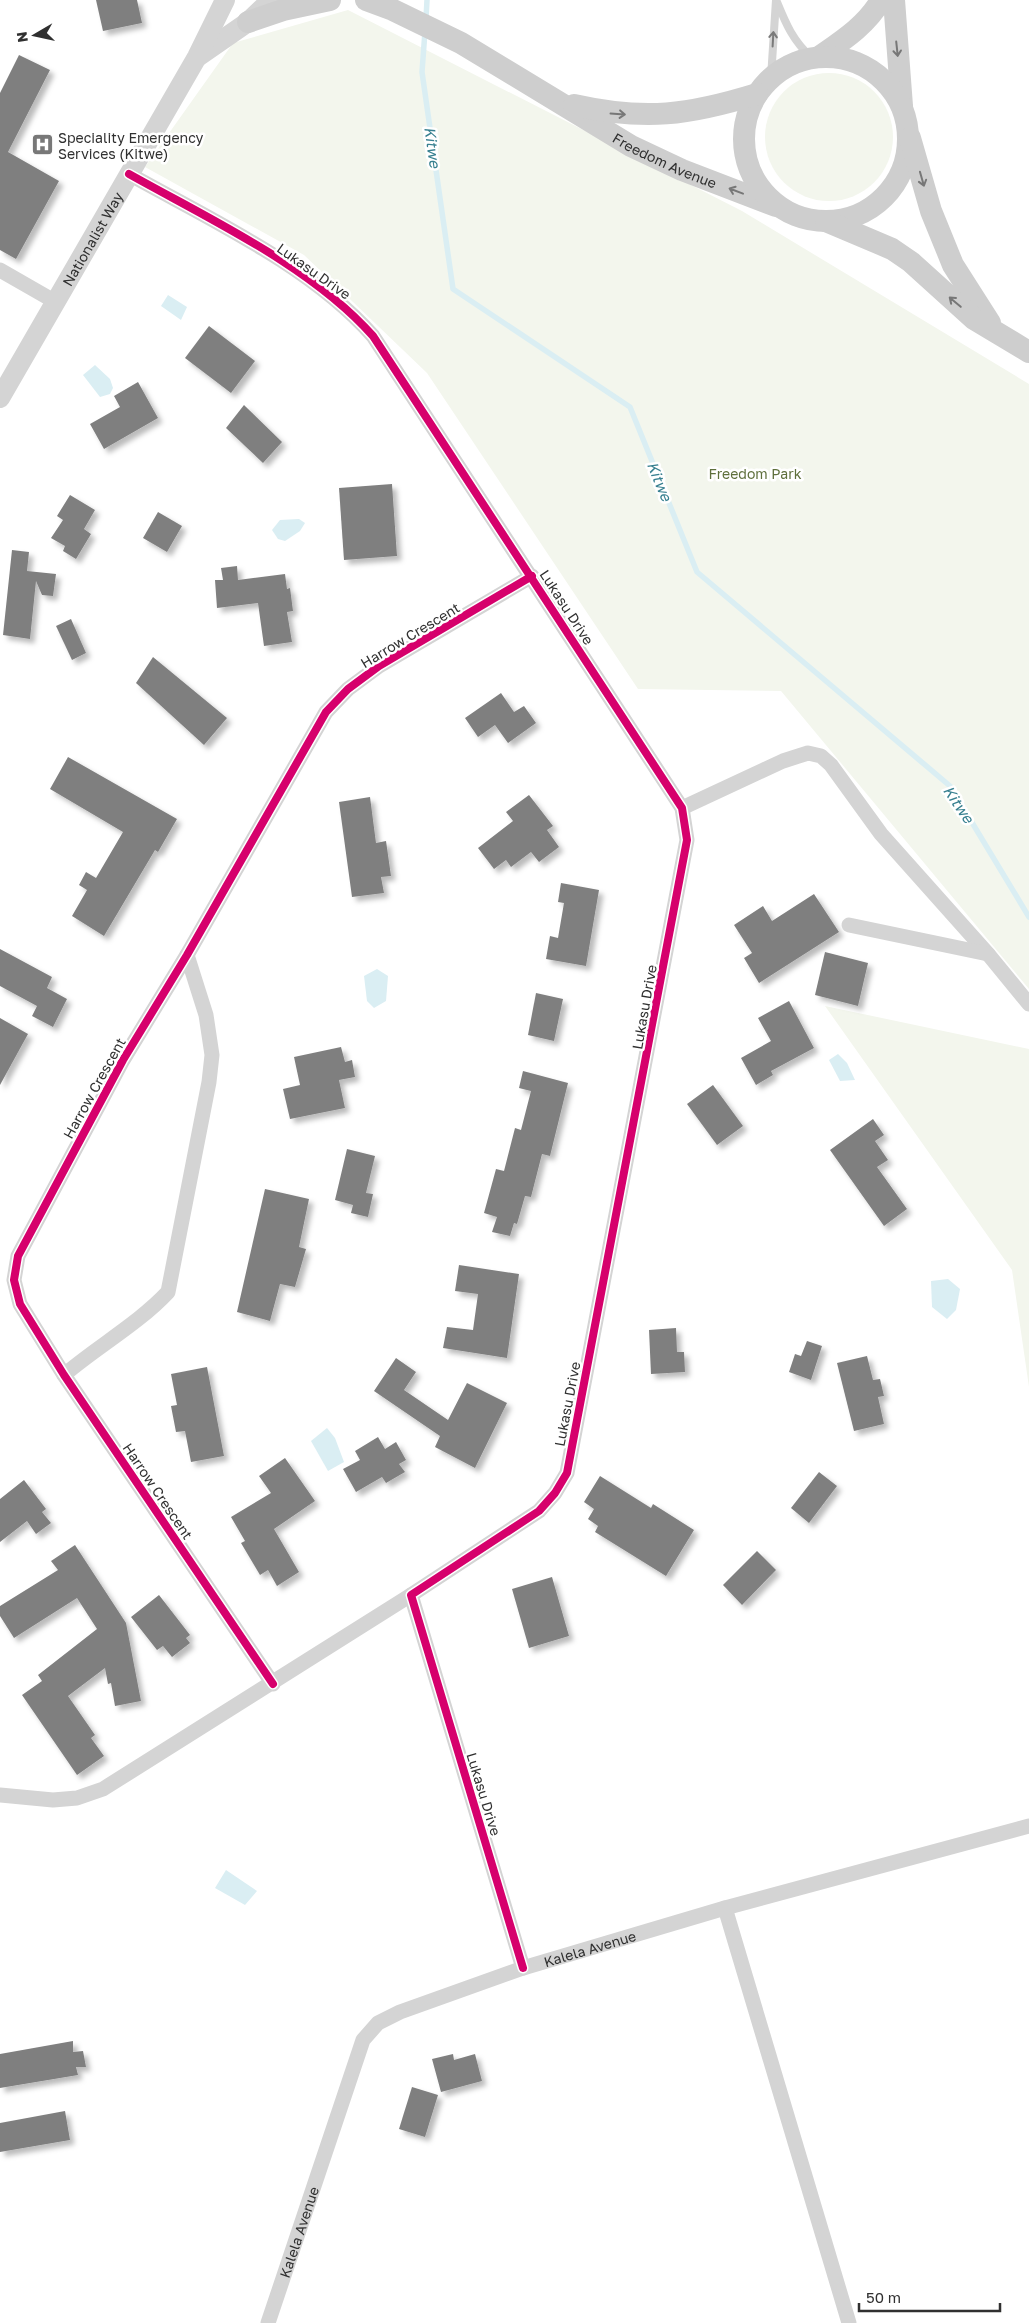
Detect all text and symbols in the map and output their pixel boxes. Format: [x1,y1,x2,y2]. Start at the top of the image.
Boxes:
north arrow [10,10,60,60]
text: N [12,31,31,44]
one-way arrow [769,31,778,47]
one-way arrow [892,40,902,56]
one-way arrow [610,109,626,118]
water label: Kitwe [421,125,445,170]
place label: Speciality Emergency Services (Kitwe) [58,129,203,162]
street label: Freedom Avenue [610,129,719,191]
hospital icon: Speciality Emergency Services (Kitwe) [30,133,54,157]
one-way arrow [917,171,927,187]
one-way arrow [729,185,744,195]
street label: Nationalist Way [58,188,126,289]
street label: Lukasu Drive [274,239,354,303]
one-way arrow [948,297,961,308]
water label: Kitwe [644,459,677,505]
park label: Freedom Park [708,465,802,482]
street label: Lukasu Drive [536,566,598,648]
street label: Harrow Crescent [357,599,463,671]
water label: Kitwe [940,782,979,827]
street label: Lukasu Drive [628,963,660,1051]
street label: Harrow Crescent [59,1035,129,1141]
street label: Lukasu Drive [550,1360,584,1448]
street label: Harrow Crescent [119,1440,197,1542]
street label: Lukasu Drive [463,1750,505,1838]
street label: Kalela Avenue [542,1926,638,1970]
street label: Kalela Avenue [275,2184,322,2280]
scale bar [859,2280,1000,2312]
text: 50 m [866,2288,901,2306]

